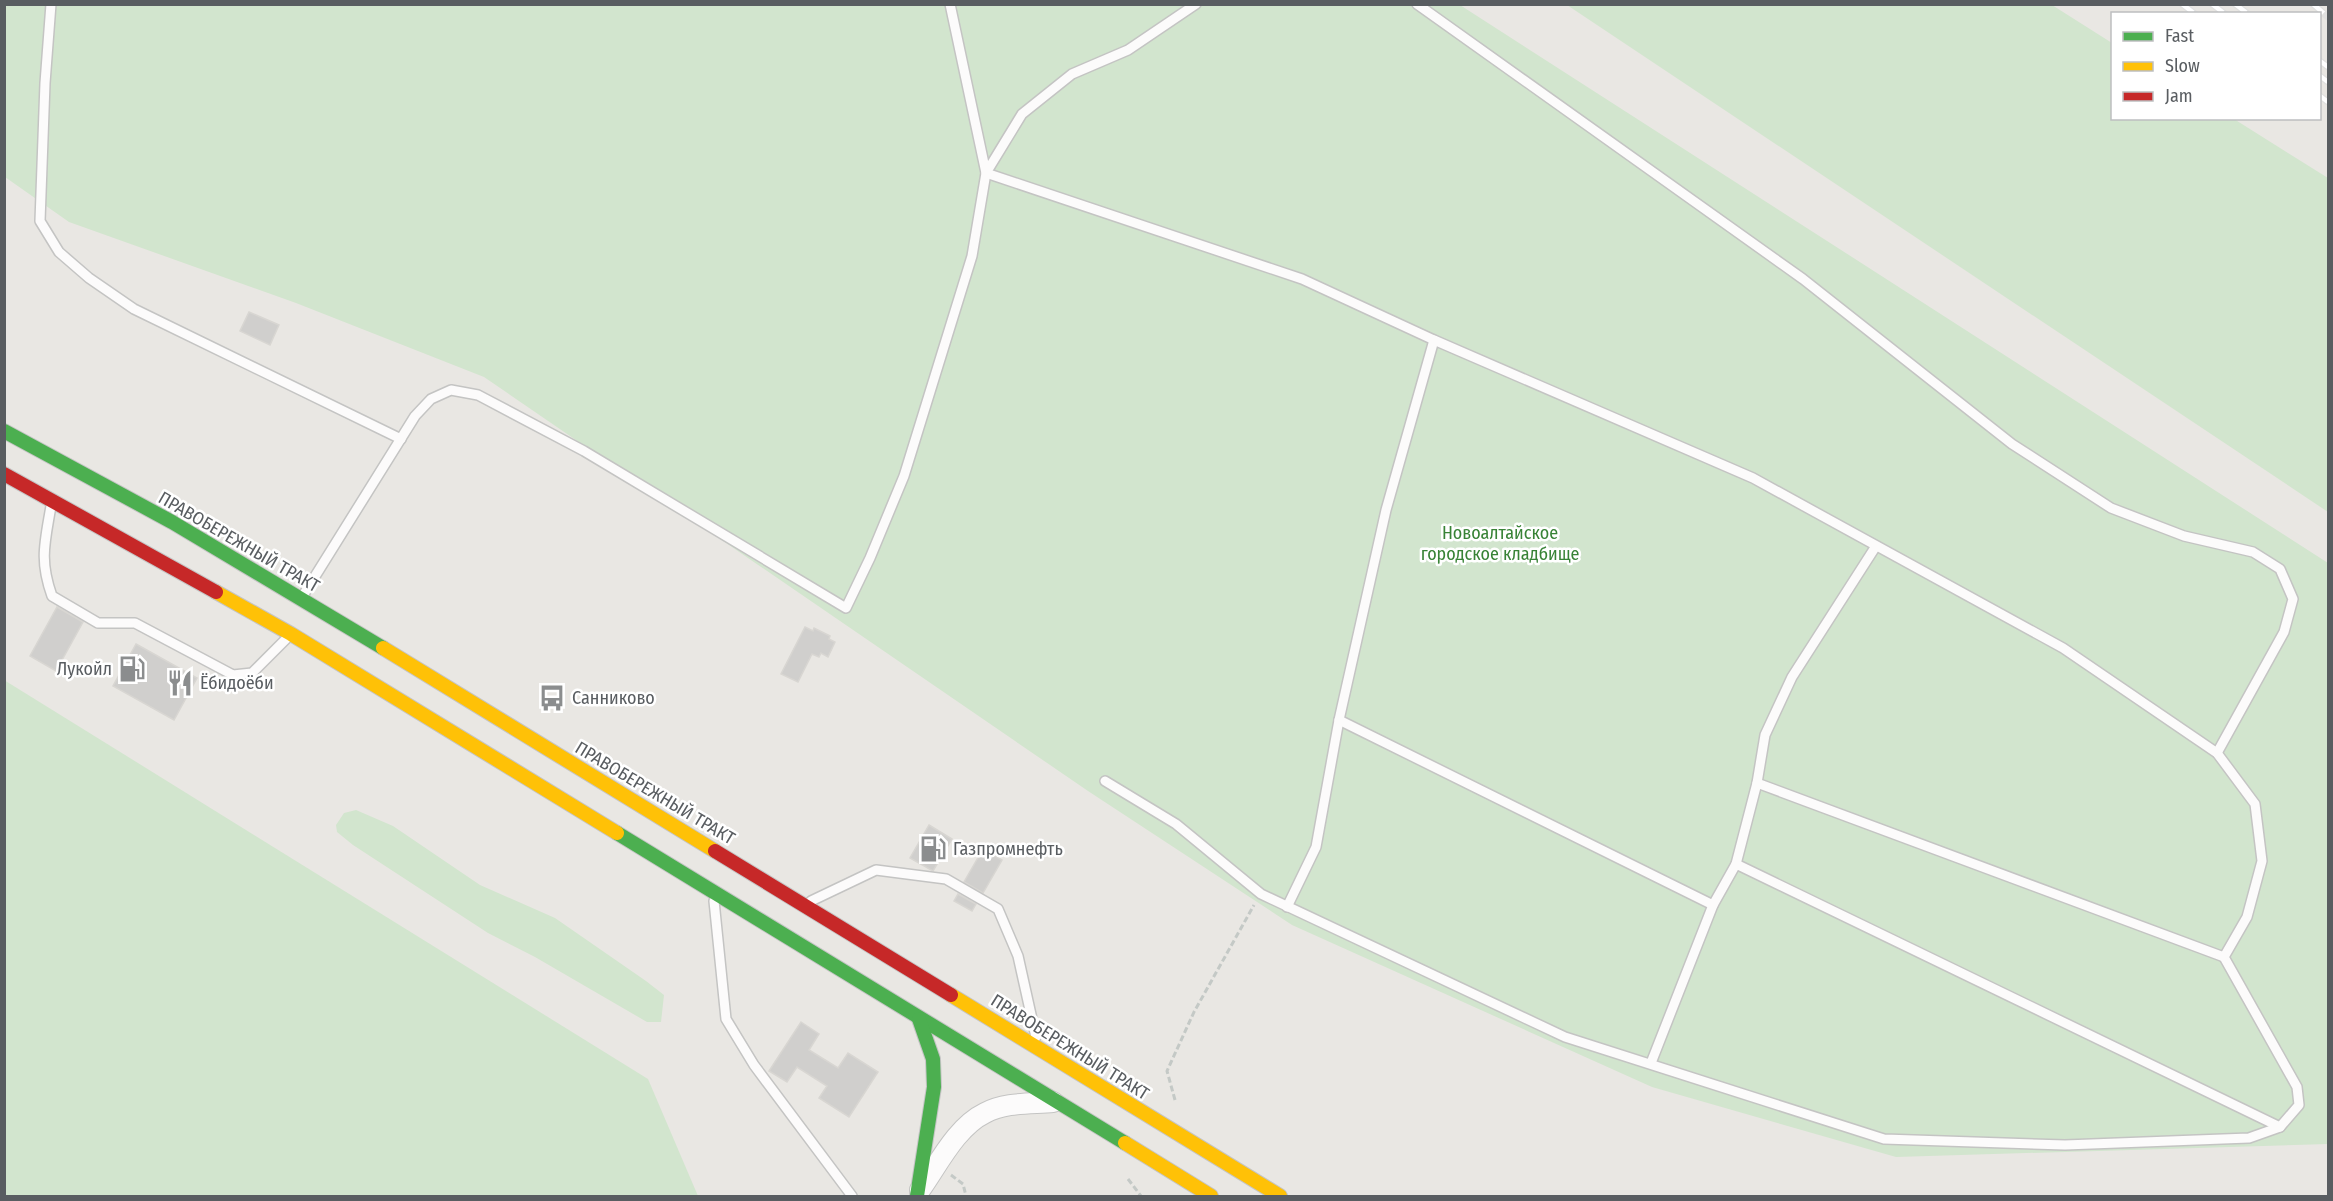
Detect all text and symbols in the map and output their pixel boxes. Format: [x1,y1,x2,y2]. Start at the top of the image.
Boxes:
legend [2111,12,2321,120]
text: Fast [2165,25,2194,47]
text: Slow [2165,55,2200,77]
text: Jam [2165,85,2193,107]
street label: ПРАВОБЕРЕЖНЫЙ ТРАКТ [155,487,324,597]
park label: Новоалтайское городское кладбище [1421,522,1579,565]
fuel station icon: Лукойл [117,654,147,684]
place label: Лукойл [57,658,112,680]
restaurant icon: Ёбидоёби [165,668,195,698]
place label: Ёбидоёби [200,672,274,694]
bus stop icon: Санниково [537,683,567,713]
place label: Санниково [572,687,655,709]
street label: ПРАВОБЕРЕЖНЫЙ ТРАКТ [571,737,739,850]
fuel station icon: Газпромнефть [918,834,948,864]
place label: Газпромнефть [953,838,1063,860]
street label: ПРАВОБЕРЕЖНЫЙ ТРАКТ [987,989,1154,1105]

